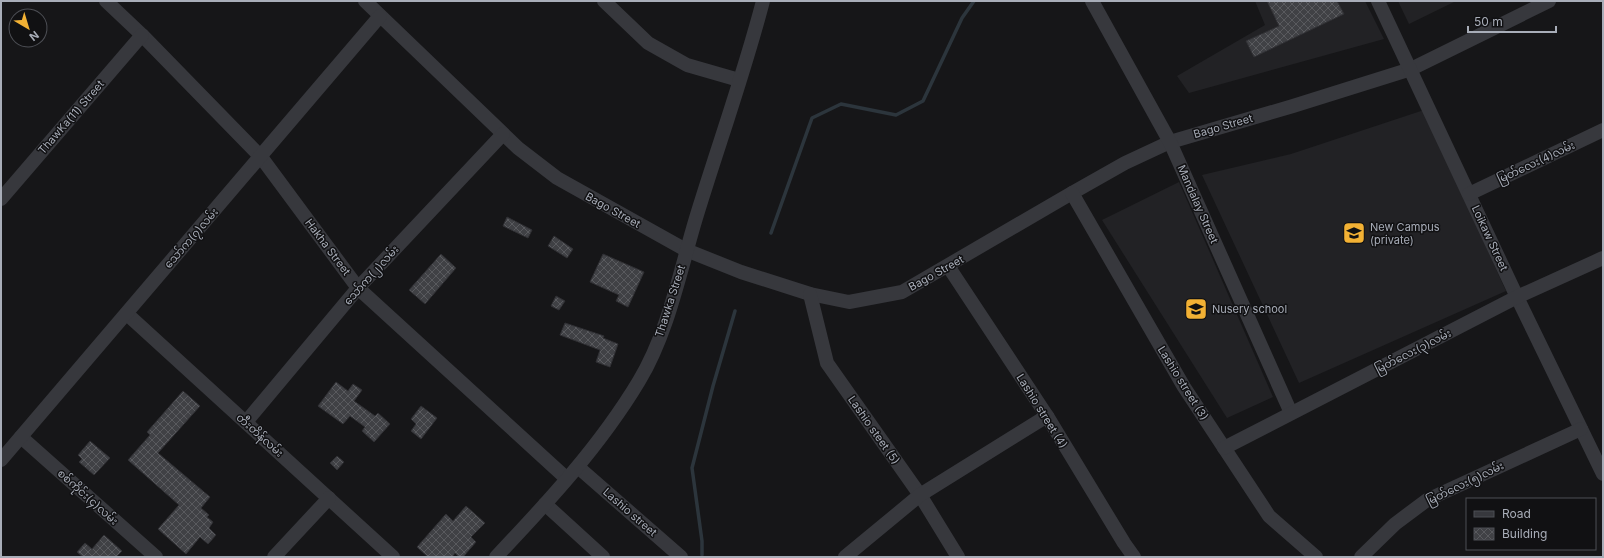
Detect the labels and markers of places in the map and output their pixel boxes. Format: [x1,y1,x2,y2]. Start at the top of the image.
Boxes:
school or university icon: New Campus (private) [1341,220,1367,246]
place label: New Campus (private) [1370,220,1440,247]
school or university icon: Nusery school [1183,296,1209,322]
place label: Nusery school [1212,302,1287,316]

